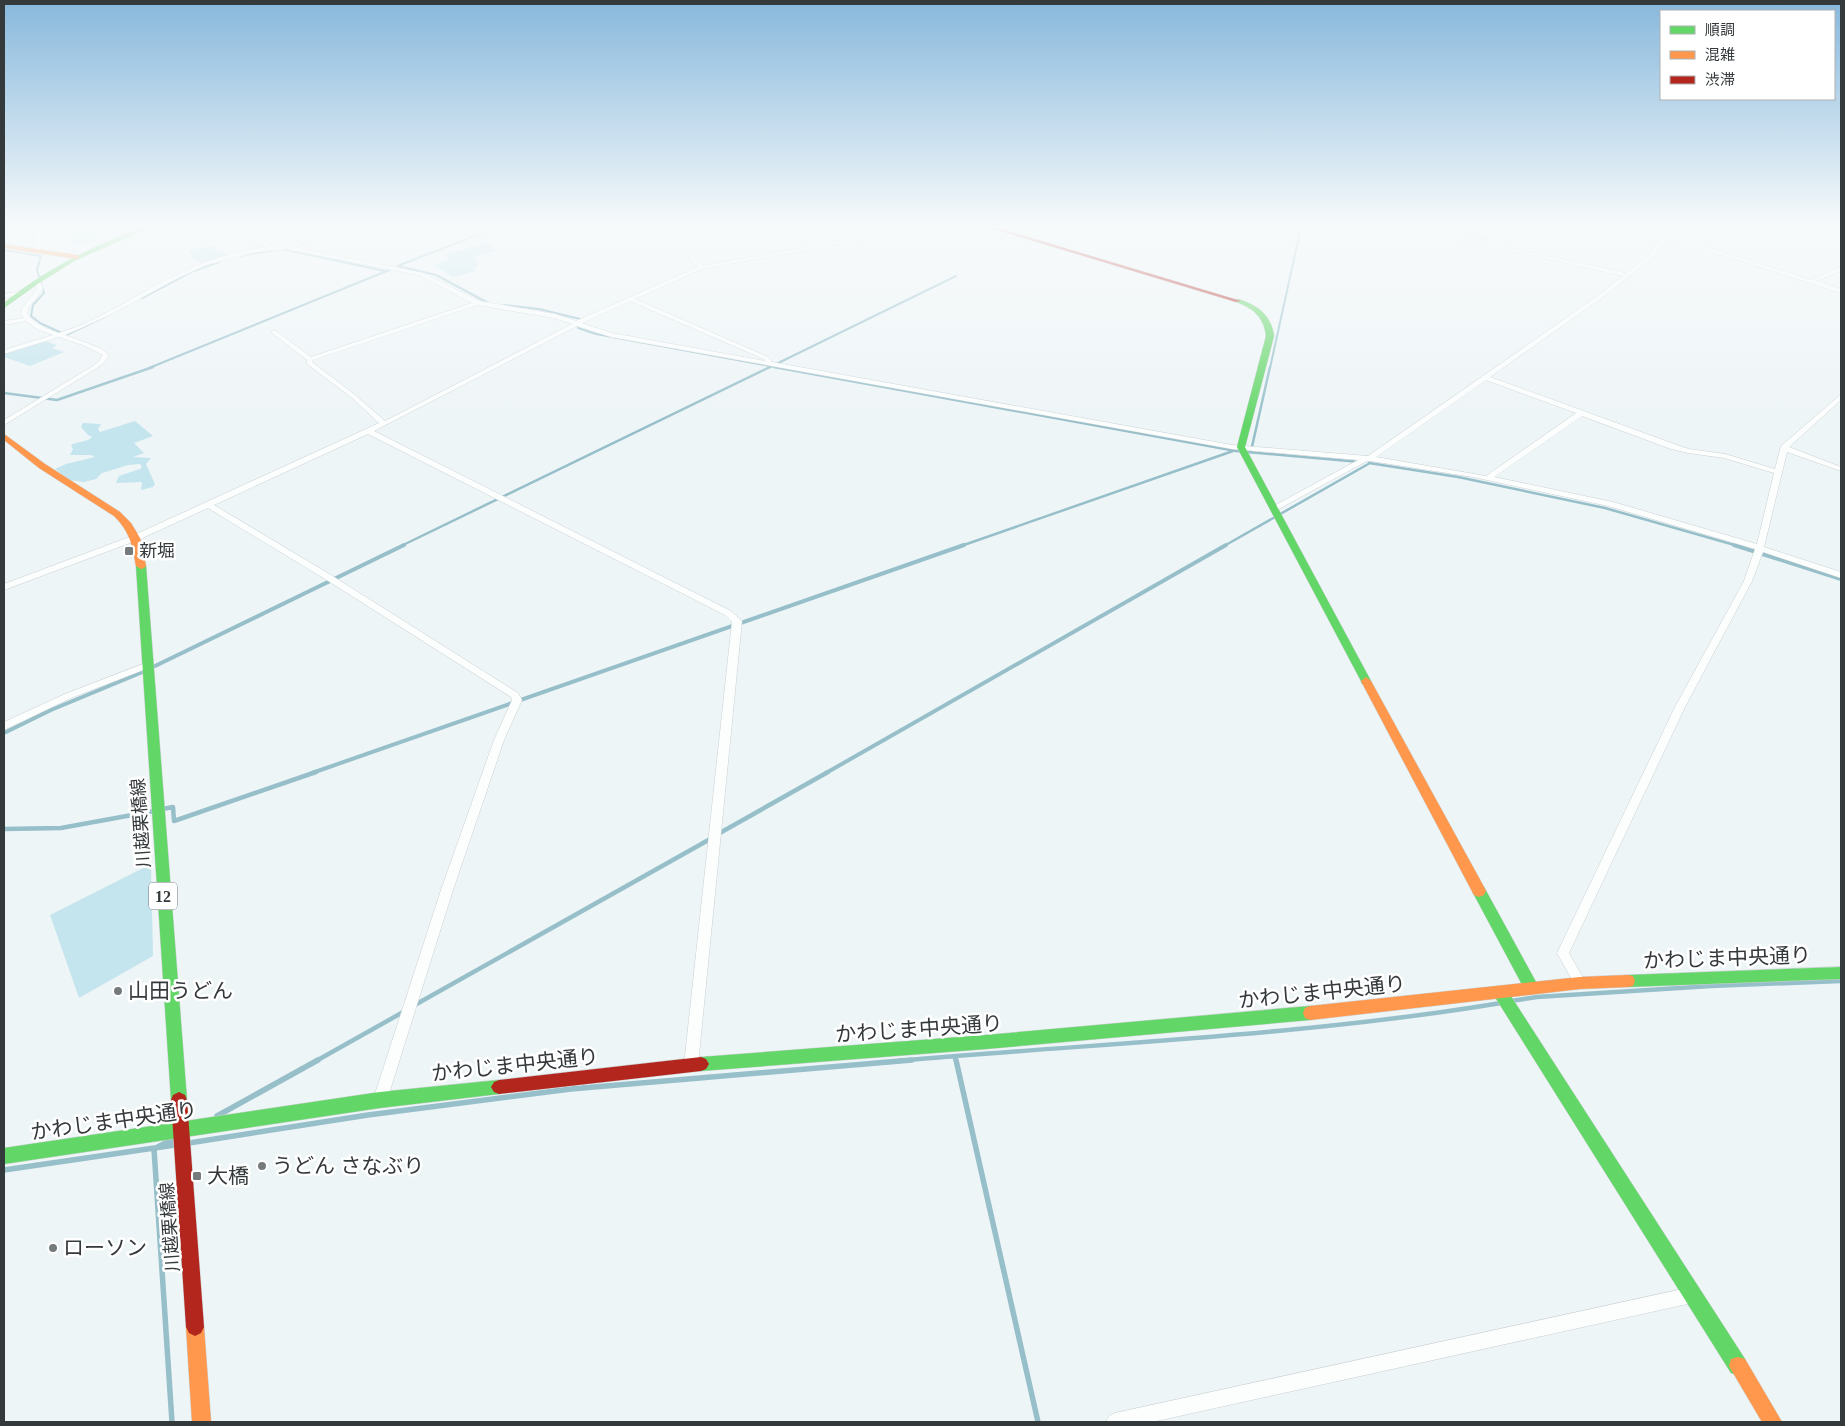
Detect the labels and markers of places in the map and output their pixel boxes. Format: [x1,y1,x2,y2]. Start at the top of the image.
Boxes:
place label: 新堀 [139,541,175,561]
marker: 新堀 [123,545,135,557]
place label: 山田うどん [128,979,233,1003]
marker: 山田うどん [112,985,124,997]
place label: うどん さなぶり [272,1154,424,1178]
marker: うどん さなぶり [256,1160,268,1172]
place label: 大橋 [207,1164,249,1188]
marker: 大橋 [191,1170,203,1182]
place label: ローソン [63,1236,147,1260]
marker: ローソン [47,1242,59,1254]

